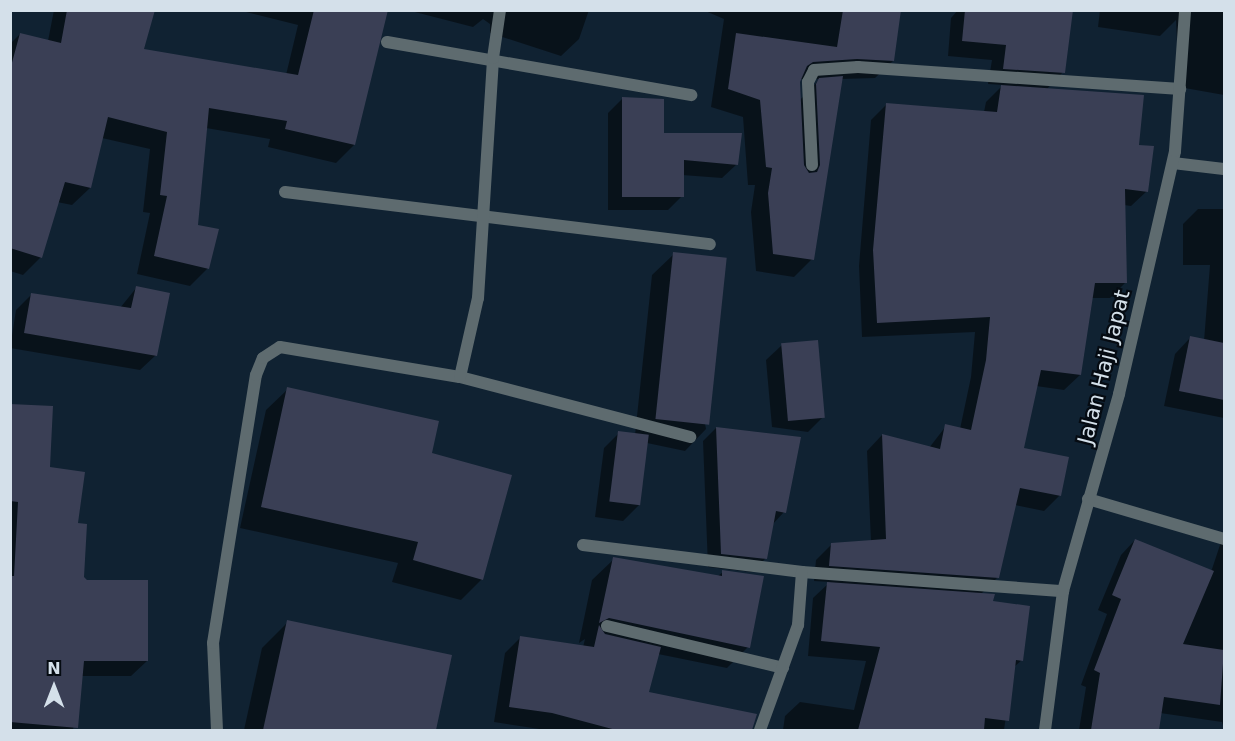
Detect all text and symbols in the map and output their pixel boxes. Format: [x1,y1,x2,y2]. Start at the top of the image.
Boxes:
street label: Jalan Haji Japat [1073,287,1135,447]
north arrow [24,657,84,717]
text: N [47,659,61,678]

